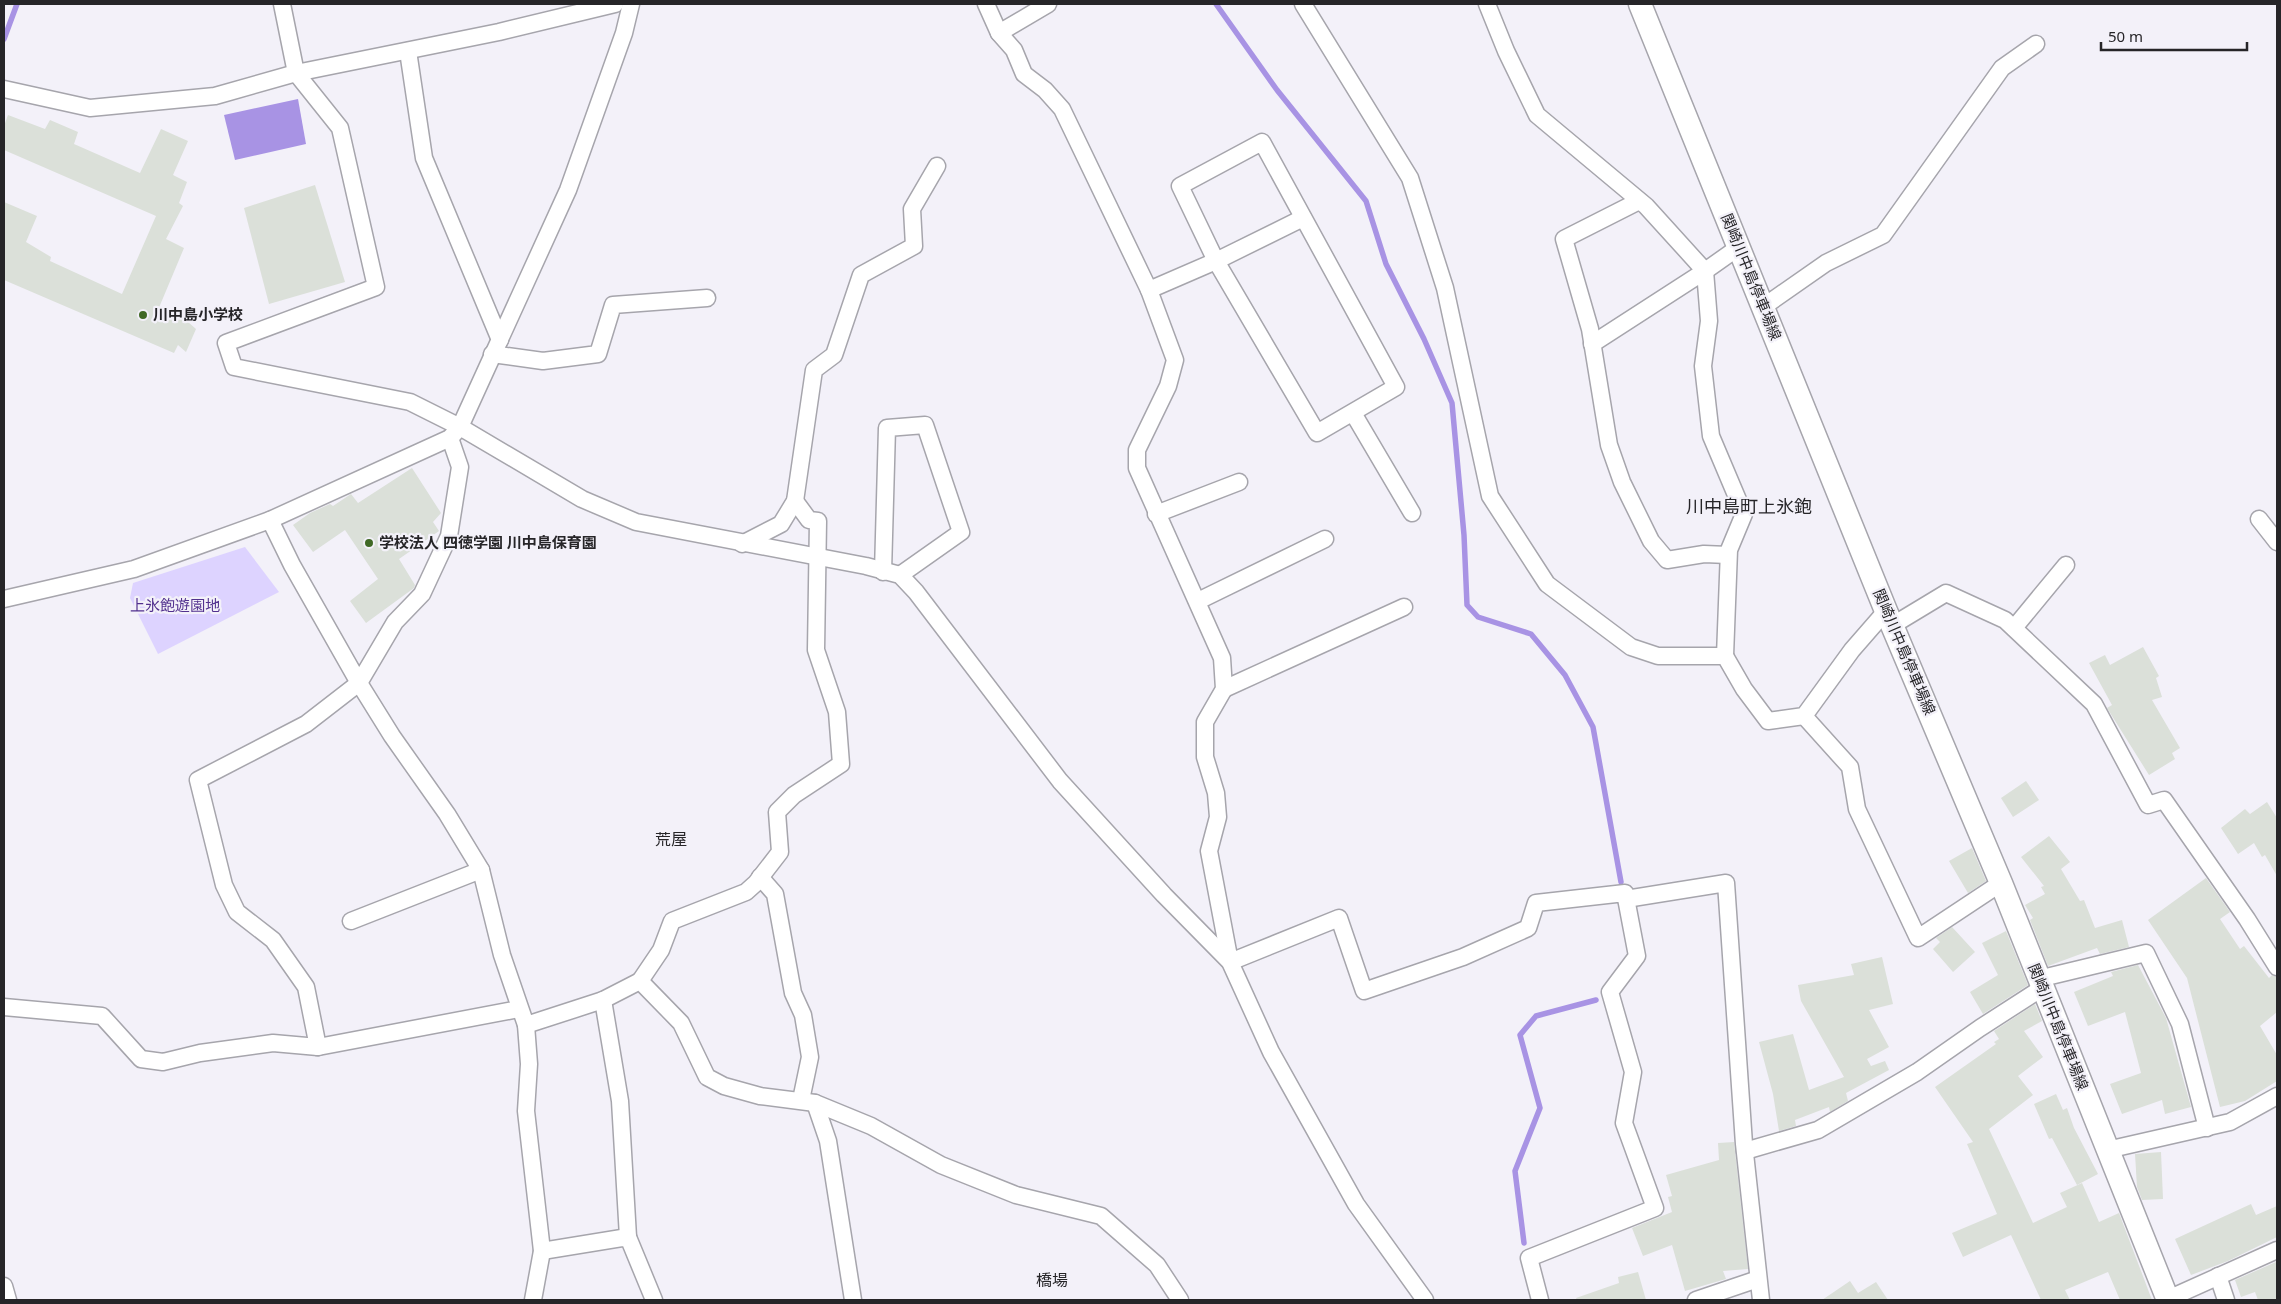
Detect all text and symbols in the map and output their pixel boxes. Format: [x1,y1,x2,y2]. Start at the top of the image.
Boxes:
scale bar [2101,20,2247,52]
text: 50 m [2108,26,2143,46]
street label: 関崎川中島停車場線 [1717,210,1786,343]
place label: 川中島小学校 [153,304,243,324]
marker: 川中島小学校 [137,309,149,321]
district label: 川中島町上氷鉋 [1686,494,1812,518]
place label: 学校法人 四徳学園 川中島保育園 [379,532,597,552]
marker: 学校法人 四徳学園 川中島保育園 [363,537,375,549]
street label: 関崎川中島停車場線 [1869,586,1941,718]
park label: 上氷飽遊園地 [130,595,220,615]
district label: 荒屋 [655,828,687,850]
street label: 関崎川中島停車場線 [2024,960,2093,1093]
district label: 橋場 [1036,1269,1068,1291]

